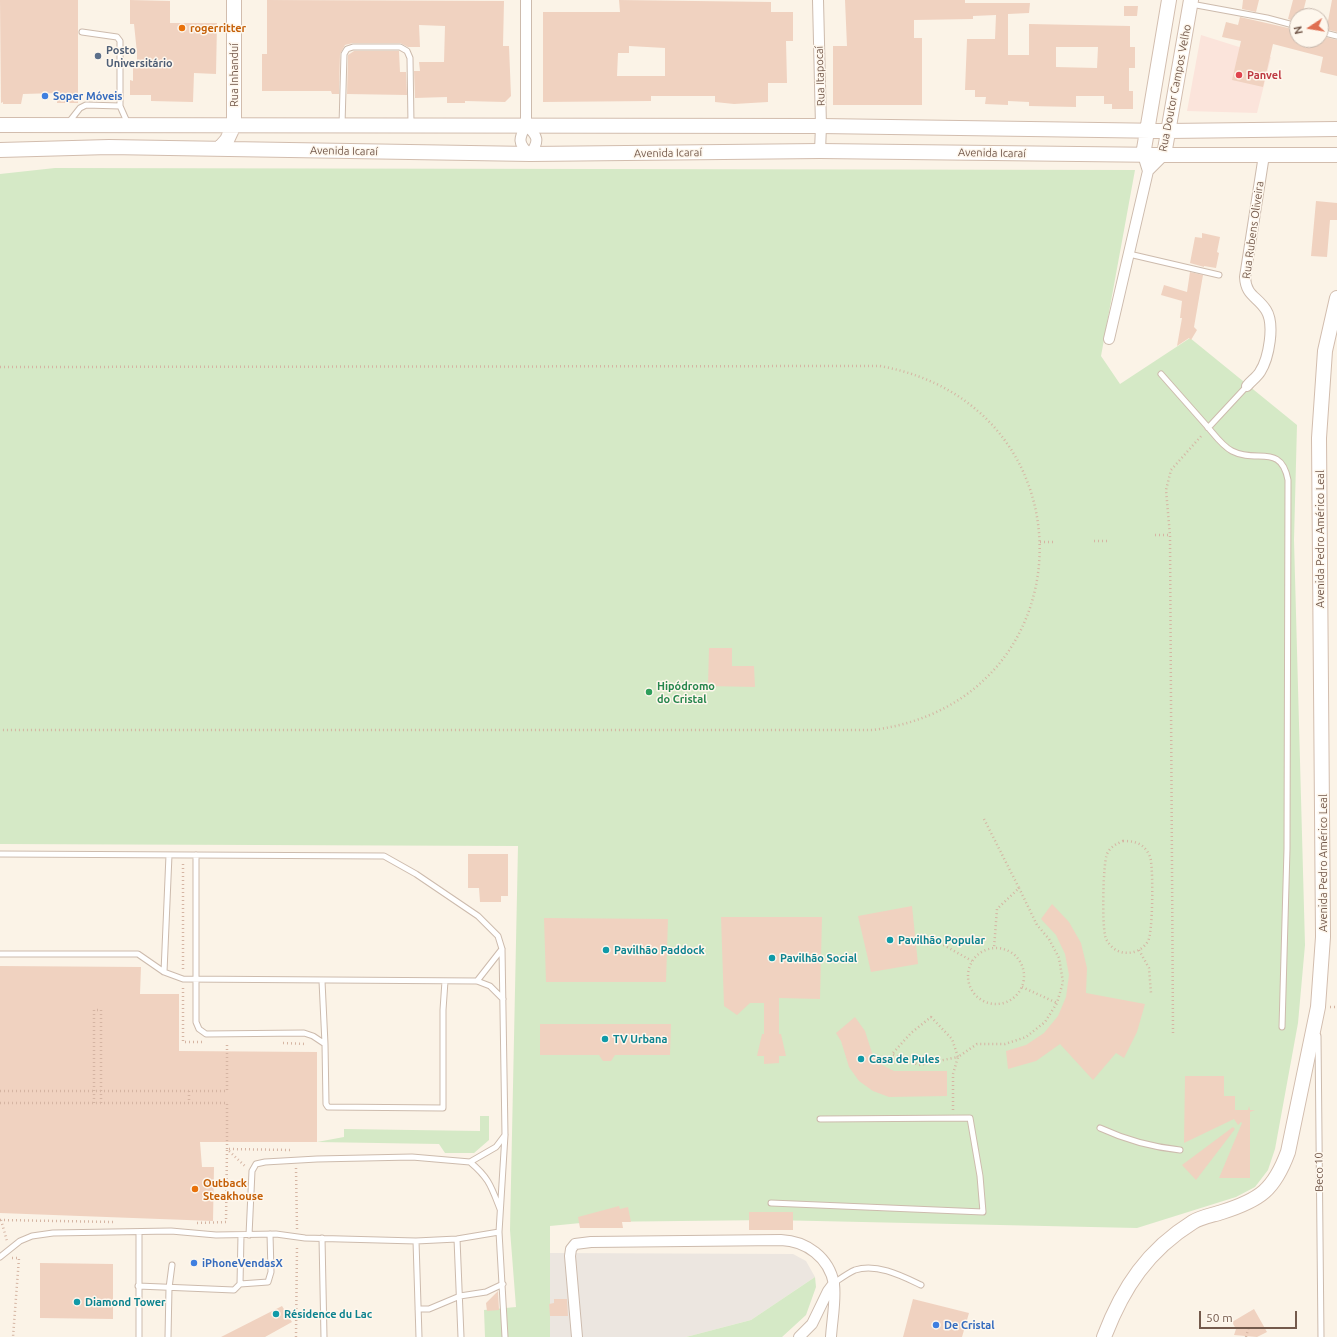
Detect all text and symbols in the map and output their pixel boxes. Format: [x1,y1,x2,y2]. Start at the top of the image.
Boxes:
north arrow [1289,8,1329,48]
place label: rogerritter [190,21,246,35]
marker: rogerritter [177,23,187,33]
street label: Rua Doutor Campos Velho [1156,23,1194,153]
text: N [1292,25,1305,36]
place label: Posto Universitário [106,43,173,69]
street label: Rua Inhanduí [227,43,241,107]
street label: Rua Itapocaí [812,46,828,106]
marker: Posto Universitário [93,51,103,61]
place label: Panvel [1247,68,1281,82]
marker: Panvel [1234,70,1244,80]
place label: Soper Móveis [53,89,123,103]
marker: Soper Móveis [40,91,50,101]
street label: Avenida Icaraí [310,144,378,158]
street label: Avenida Icaraí [634,146,702,160]
street label: Avenida Icaraí [958,146,1026,160]
street label: Rua Rubens Oliveira [1240,180,1266,280]
street label: Avenida Pedro Américo Leal [1313,470,1327,608]
place label: Hipódromo do Cristal [657,679,715,705]
marker: Hipódromo do Cristal [644,687,654,697]
street label: Avenida Pedro Américo Leal [1316,794,1330,932]
place label: Pavilhão Popular [898,933,985,947]
marker: Pavilhão Popular [885,935,895,945]
place label: Pavilhão Paddock [614,943,705,957]
marker: Pavilhão Paddock [601,945,611,955]
place label: Pavilhão Social [780,951,857,965]
marker: Pavilhão Social [767,953,777,963]
place label: TV Urbana [613,1032,667,1046]
marker: TV Urbana [600,1034,610,1044]
place label: Casa de Pules [869,1052,940,1066]
marker: Casa de Pules [856,1054,866,1064]
street label: Beco 10 [1312,1152,1326,1192]
place label: Outback Steakhouse [203,1176,263,1202]
marker: Outback Steakhouse [190,1184,200,1194]
place label: iPhoneVendasX [202,1256,283,1270]
marker: iPhoneVendasX [189,1258,199,1268]
place label: Diamond Tower [85,1295,166,1309]
marker: Diamond Tower [72,1297,82,1307]
scale bar [1201,1303,1299,1329]
place label: Résidence du Lac [284,1307,372,1321]
marker: Résidence du Lac [271,1309,281,1319]
text: 50 m [1206,1311,1233,1324]
place label: De Cristal [944,1318,995,1332]
marker: De Cristal [931,1320,941,1330]

